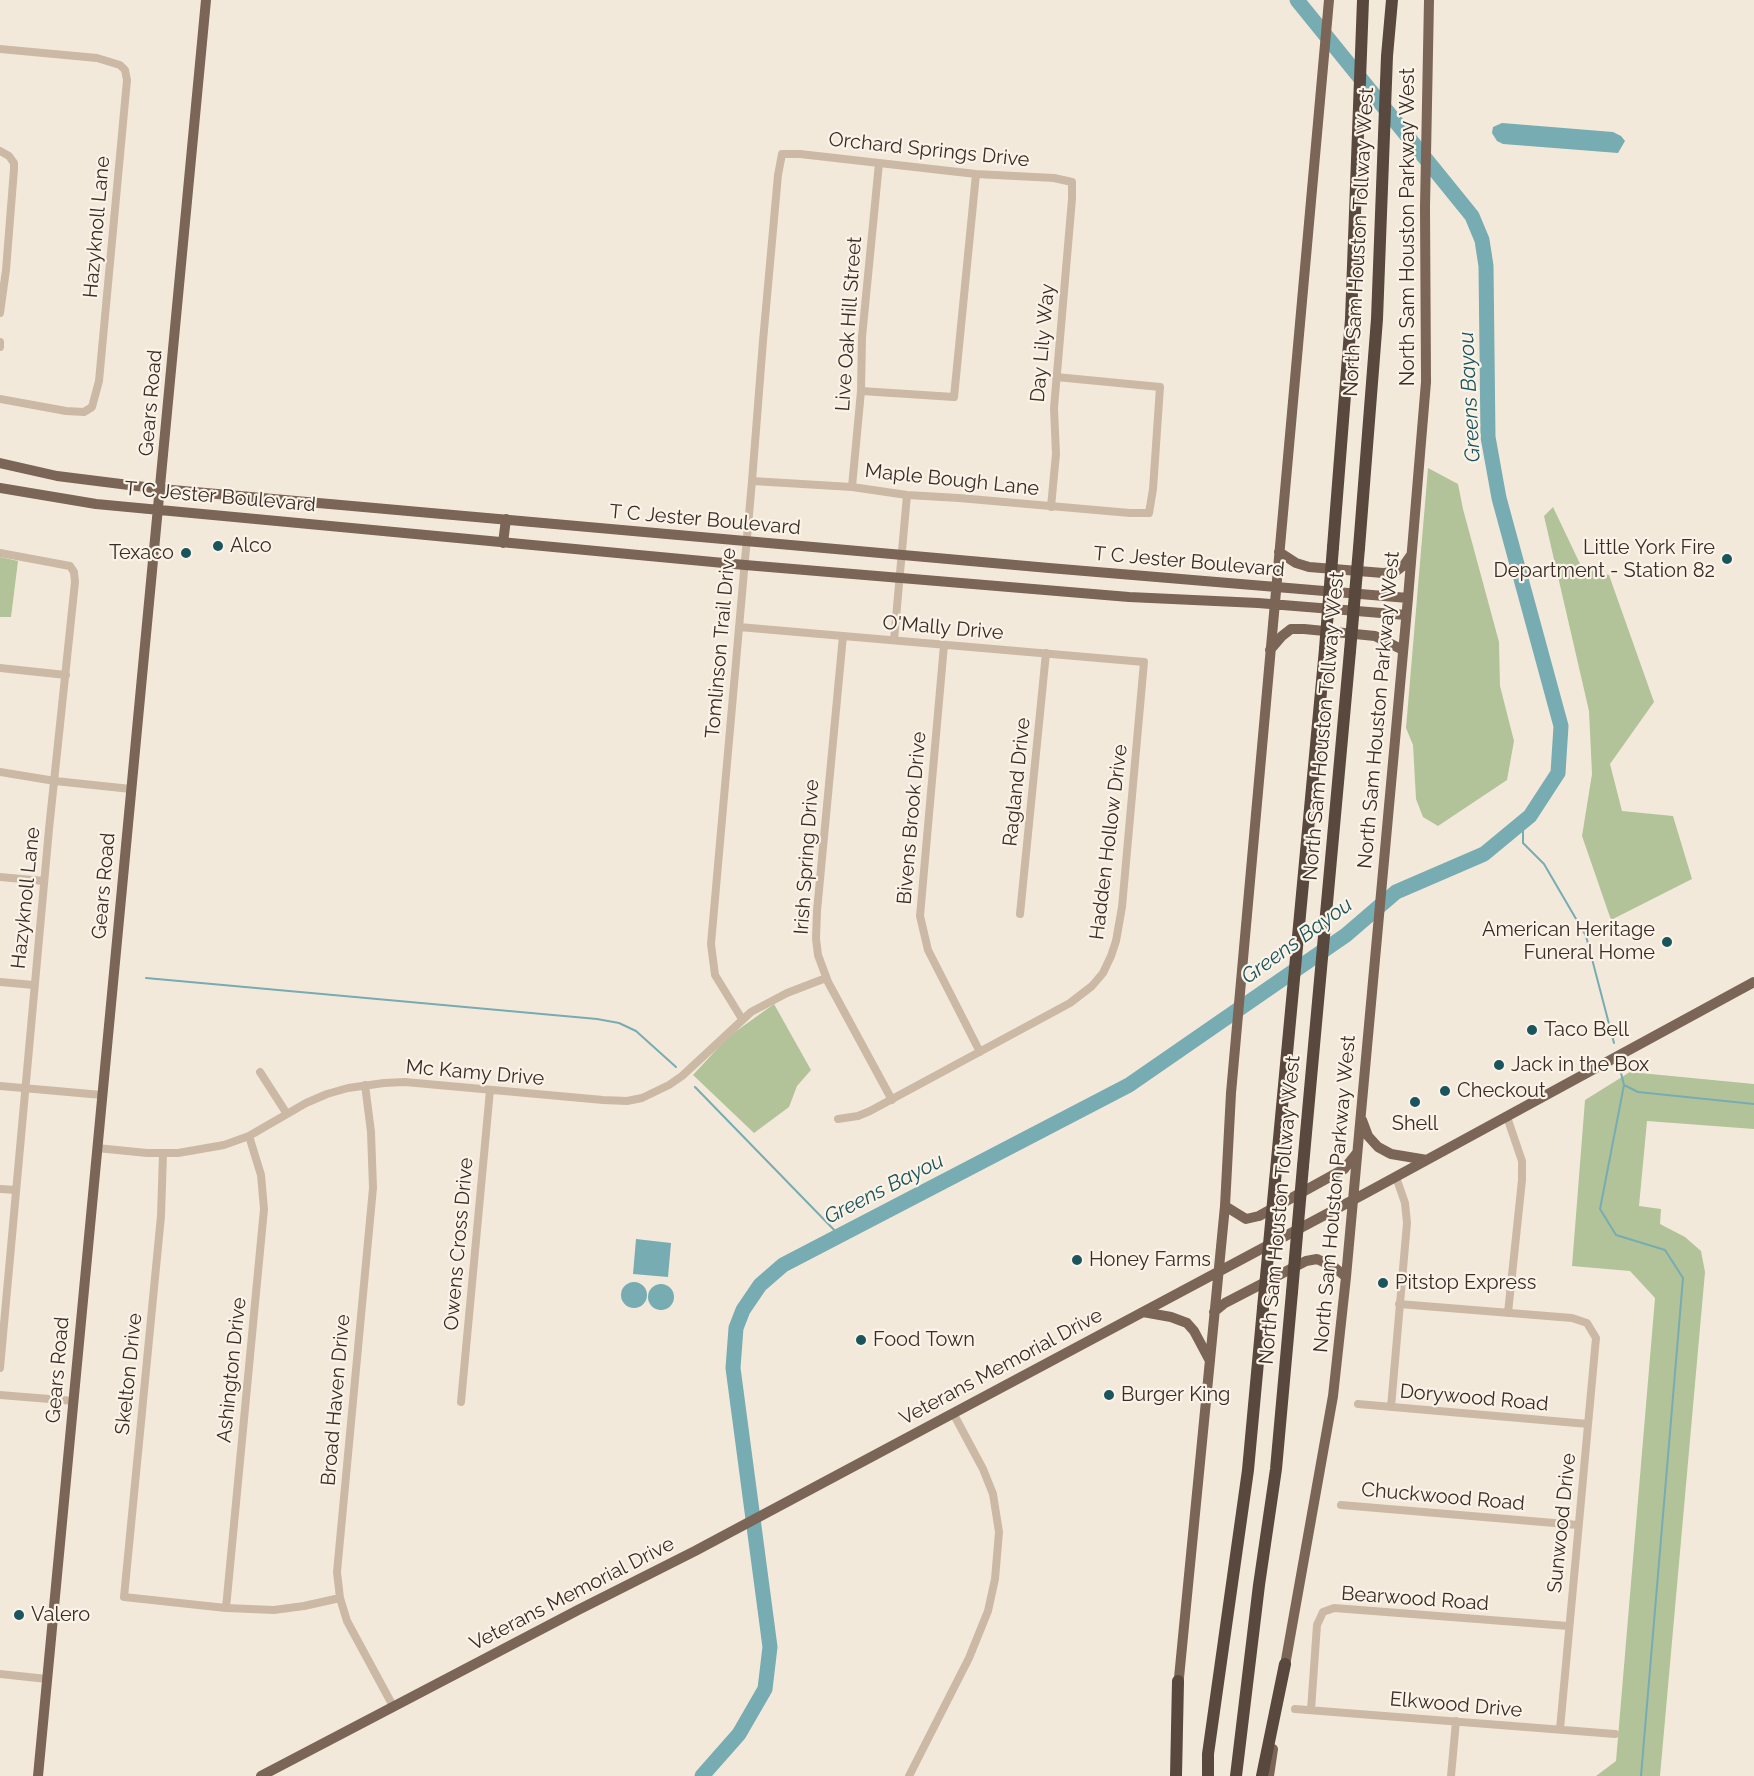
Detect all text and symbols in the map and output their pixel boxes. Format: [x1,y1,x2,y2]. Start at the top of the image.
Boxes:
street label: North Sam Houston Parkway West [1396,68,1420,386]
street label: North Sam Houston Tollway West [1339,87,1379,397]
street label: Orchard Springs Drive [827,128,1031,172]
street label: Hazyknoll Lane [79,155,115,299]
street label: Live Oak Hill Street [831,236,867,412]
street label: Day Lily Way [1026,283,1060,403]
water label: Greens Bayou [1454,331,1486,463]
street label: Gears Road [134,349,168,457]
street label: Maple Bough Lane [864,459,1040,501]
street label: T C Jester Boulevard [123,477,317,517]
street label: T C Jester Boulevard [608,500,802,540]
place label: Alco [230,534,272,558]
place label: Little York Fire Department - Station 82 [1493,536,1715,583]
marker: Alco [211,539,225,553]
place label: Texaco [109,541,174,565]
street label: T C Jester Boulevard [1092,542,1286,582]
marker: Texaco [179,546,193,560]
street label: Tomlinson Trail Drive [701,547,741,739]
street label: North Sam Houston Parkway West [1353,550,1405,870]
marker: Little York Fire Department - Station 82 [1720,552,1734,566]
street label: North Sam Houston Tollway West [1299,571,1349,881]
street label: O'Mally Drive [881,611,1005,645]
street label: Ragland Drive [998,716,1036,848]
street label: Bivens Brook Drive [892,731,932,905]
street label: Hadden Hollow Drive [1085,743,1133,941]
street label: Irish Spring Drive [790,779,824,935]
street label: Hazyknoll Lane [7,826,45,970]
street label: Gears Road [87,832,121,940]
water label: Greens Bayou [1237,892,1357,990]
place label: American Heritage Funeral Home [1482,918,1655,965]
marker: American Heritage Funeral Home [1660,935,1674,949]
place label: Taco Bell [1544,1018,1629,1042]
marker: Taco Bell [1525,1023,1539,1037]
street label: North Sam Houston Parkway West [1309,1034,1361,1354]
place label: Jack in the Box [1511,1053,1649,1077]
street label: Mc Kamy Drive [405,1055,545,1091]
street label: North Sam Houston Tollway West [1255,1055,1305,1365]
marker: Jack in the Box [1492,1058,1506,1072]
place label: Checkout [1457,1079,1546,1103]
marker: Checkout [1438,1084,1452,1098]
marker: Shell [1408,1095,1422,1109]
place label: Shell [1392,1112,1438,1136]
water label: Greens Bayou [820,1148,948,1230]
street label: Owens Cross Drive [439,1157,479,1331]
place label: Honey Farms [1089,1248,1211,1272]
marker: Honey Farms [1070,1253,1084,1267]
place label: Pitstop Express [1395,1271,1536,1295]
marker: Pitstop Express [1376,1276,1390,1290]
street label: Ashington Drive [212,1296,252,1444]
street label: Veterans Memorial Drive [895,1303,1107,1431]
street label: Skelton Drive [111,1312,147,1436]
street label: Broad Haven Drive [317,1313,355,1487]
street label: Gears Road [41,1316,75,1424]
place label: Food Town [873,1328,975,1352]
marker: Food Town [854,1333,868,1347]
street label: Dorywood Road [1399,1380,1549,1416]
place label: Burger King [1121,1383,1230,1407]
marker: Burger King [1102,1388,1116,1402]
street label: Sunwood Drive [1543,1452,1581,1594]
street label: Chuckwood Road [1360,1478,1526,1516]
street label: Veterans Memorial Drive [466,1532,678,1656]
street label: Bearwood Road [1340,1582,1490,1616]
place label: Valero [31,1603,90,1627]
marker: Valero [12,1608,26,1622]
street label: Elkwood Drive [1389,1687,1523,1723]

